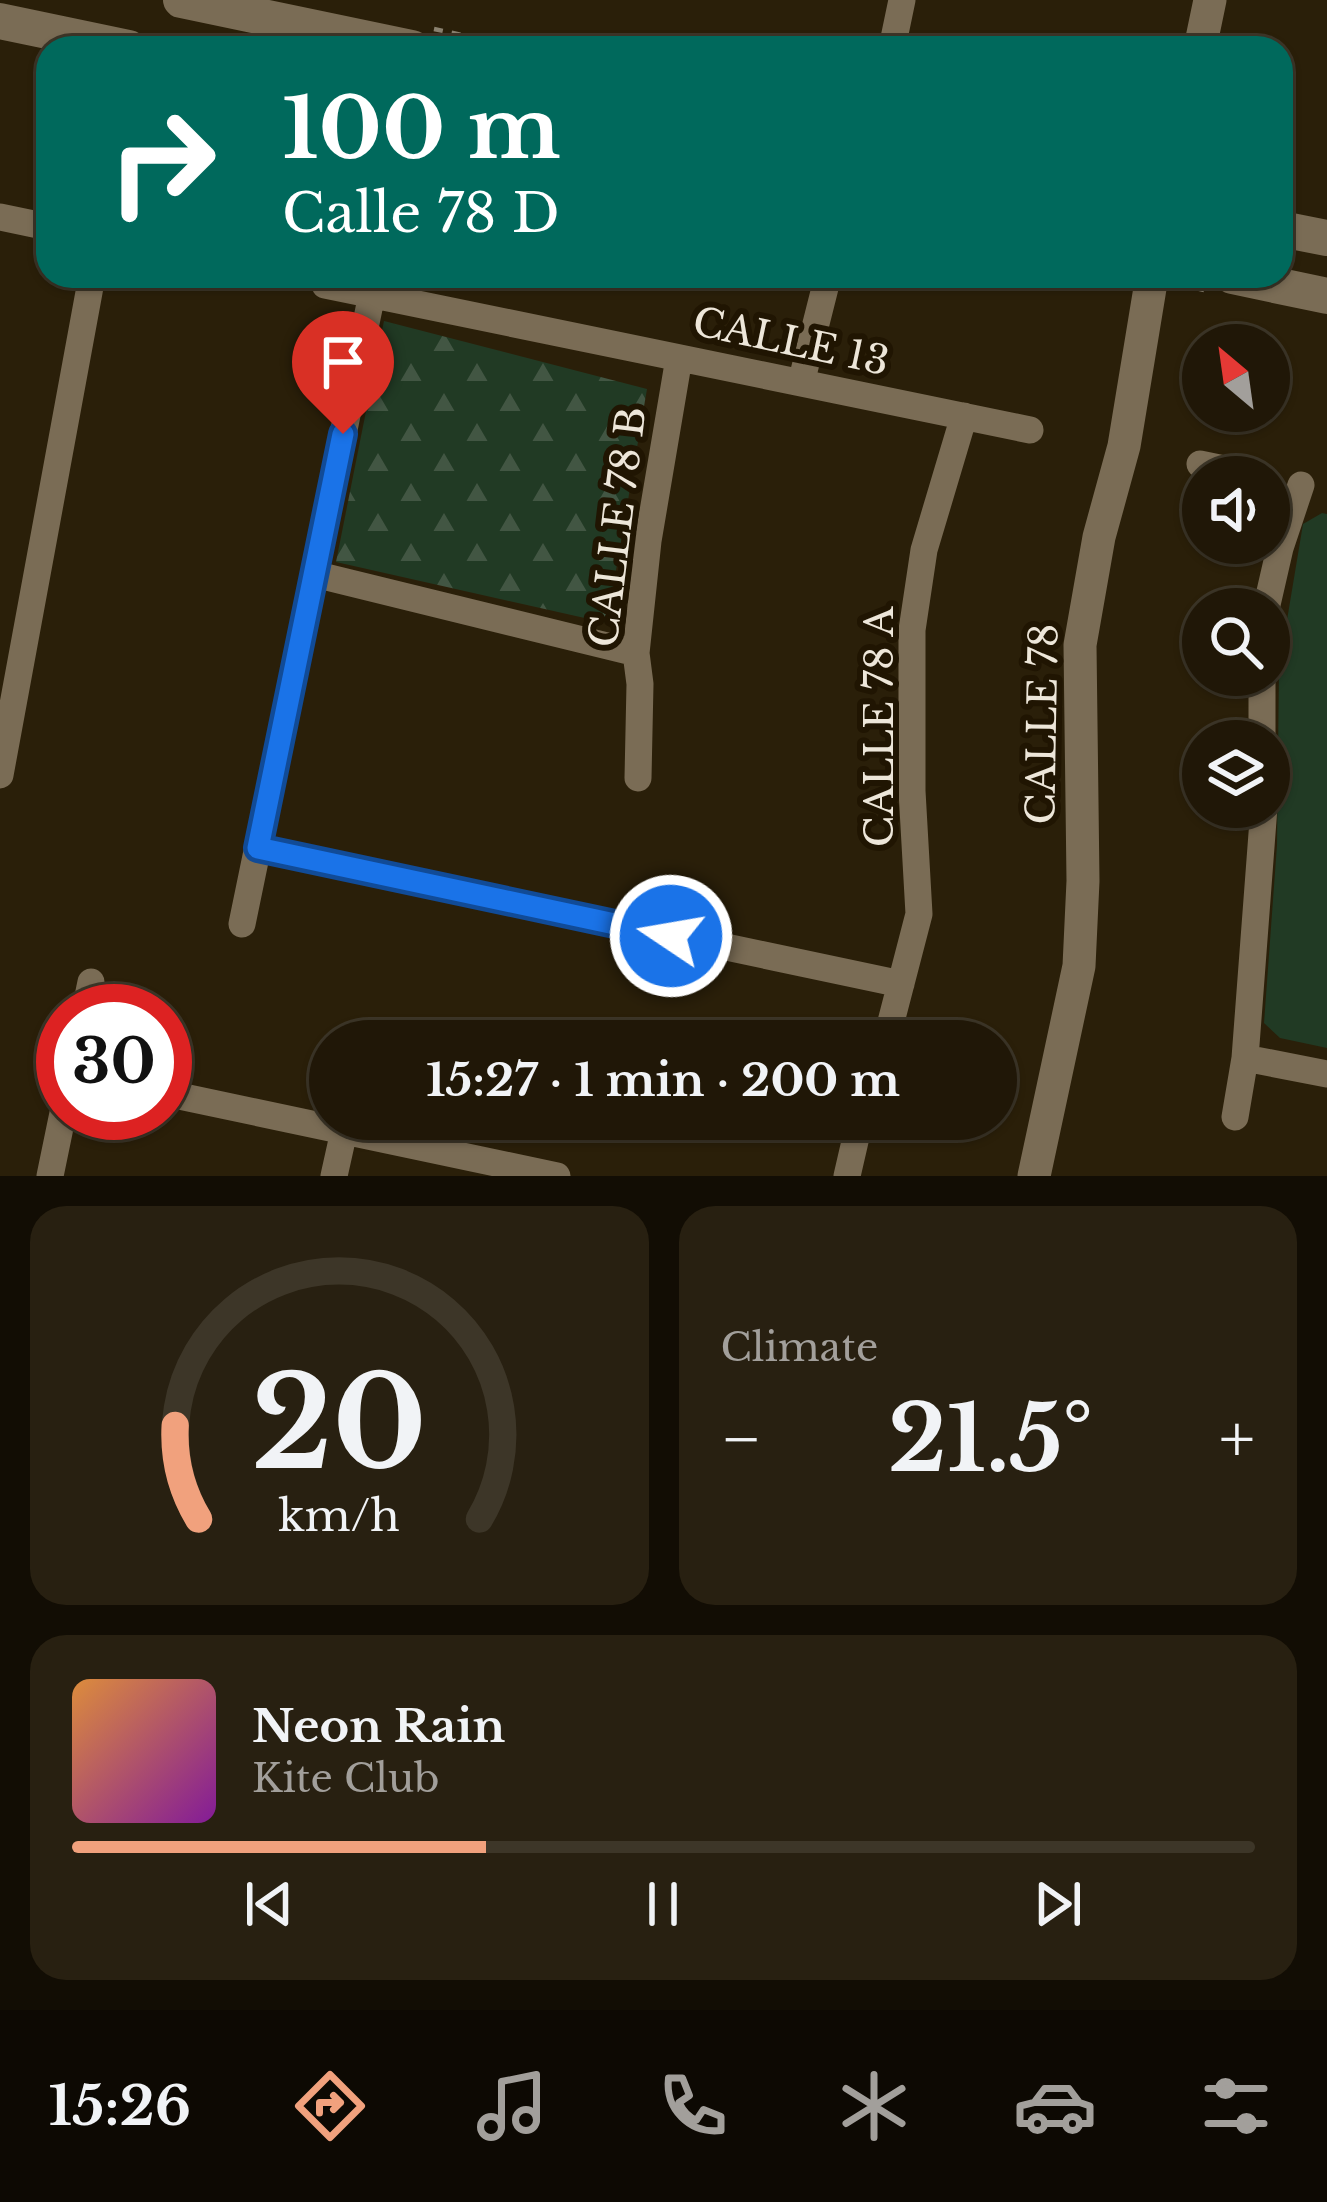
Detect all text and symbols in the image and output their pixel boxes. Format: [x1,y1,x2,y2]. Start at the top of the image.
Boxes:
text: 100 m [282,77,561,181]
icon: right [84,84,240,240]
text: Calle 78 D [282,180,560,247]
street label: CALLE 13 [688,297,893,386]
pin [292,311,394,434]
north arrow [1182,324,1290,432]
map controls [1182,324,1290,828]
icon: arrive [310,329,376,395]
street label: CALLE 78 B [578,404,657,650]
button: sound [1182,456,1290,564]
button: search [1182,588,1290,696]
street label: CALLE 78 A [855,606,904,847]
street label: CALLE 78 [1016,623,1069,825]
button: layers [1182,720,1290,828]
position arrow [608,873,734,999]
speed limit sign: 30 [36,984,192,1140]
text: 15:27 · 1 min · 200 m [426,1052,900,1108]
text: Climate [721,1323,878,1372]
text: 20 [252,1347,427,1502]
text: 21.5° [888,1384,1093,1495]
text: − [721,1398,762,1480]
text: + [1219,1398,1255,1480]
text: km/h [278,1488,400,1542]
text: Neon Rain [252,1698,505,1754]
text: Kite Club [252,1754,440,1803]
icon: previous [236,1871,302,1937]
icon: pause [630,1871,696,1937]
icon: next [1025,1871,1091,1937]
icon: directions [288,2064,372,2148]
icon: music [470,2064,554,2148]
icon: phone [651,2064,735,2148]
icon: climate [832,2064,916,2148]
icon: car [1013,2064,1097,2148]
icon: filters [1194,2064,1278,2148]
text: 15:26 [49,2073,191,2140]

